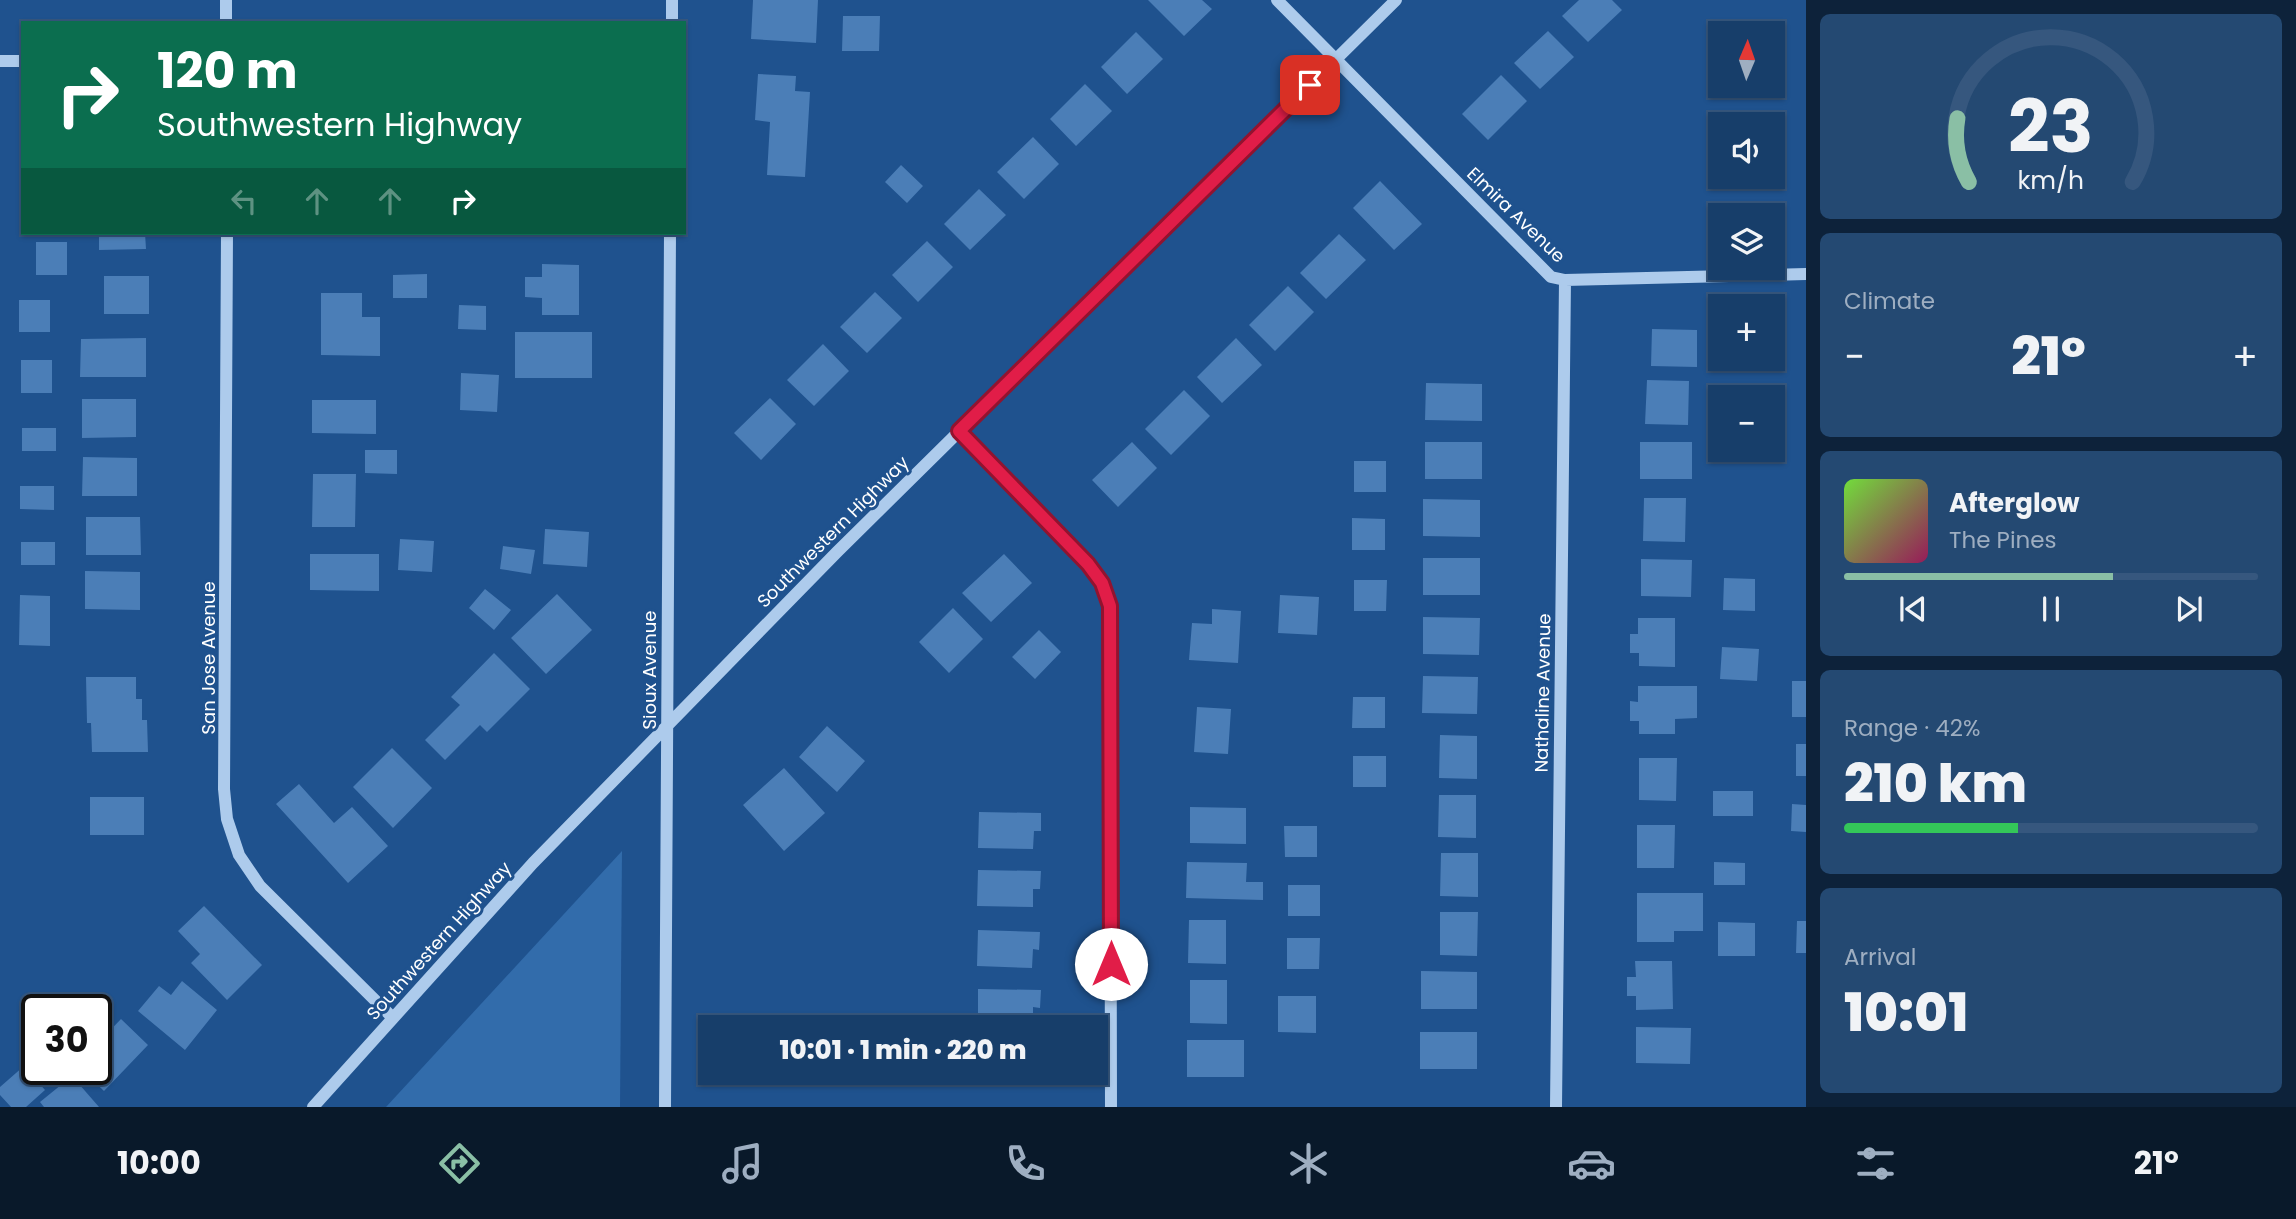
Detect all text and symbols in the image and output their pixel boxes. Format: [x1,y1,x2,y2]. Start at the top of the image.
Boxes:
north arrow [1708,21,1785,98]
map controls [1708,21,1785,462]
text: 120 m [157,37,298,105]
icon: right [42,49,133,140]
pin [1280,55,1340,115]
icon: arrive [1291,66,1329,104]
text: 23 [2008,77,2094,178]
text: Southwestern Highway [157,102,522,147]
button: sound [1708,112,1785,189]
street label: Elmira Avenue [1462,161,1571,268]
text: km/h [2018,163,2084,198]
icon: left [225,182,263,220]
icon: ahead [298,182,336,220]
icon: ahead [371,182,409,220]
icon: right [444,182,482,220]
button: layers [1708,203,1785,280]
text: Climate [1844,285,1935,317]
button: + [1708,294,1785,371]
text: 21° [2011,320,2086,393]
text: − [1844,330,1865,383]
text: + [2232,330,2258,383]
button: − [1708,385,1785,462]
street label: Southwestern Highway [751,450,914,613]
text: Afterglow [1949,485,2080,521]
text: The Pines [1949,524,2057,556]
street label: San Jose Avenue [196,581,221,735]
icon: previous [1894,590,1932,628]
icon: pause [2032,590,2070,628]
icon: next [2170,590,2208,628]
street label: Sioux Avenue [637,610,662,730]
street label: Nathaline Avenue [1529,613,1556,773]
text: Range · 42% [1844,712,1980,744]
text: 210 km [1844,747,2027,820]
street label: Southwestern Highway [361,856,517,1025]
position arrow [1074,927,1148,1001]
text: Arrival [1844,941,1916,973]
text: 10:01 [1844,976,1968,1049]
speed limit sign: 30 [21,994,112,1085]
text: 10:01 · 1 min · 220 m [780,1032,1026,1068]
icon: directions [435,1139,484,1188]
icon: music [718,1139,767,1188]
icon: phone [1001,1139,1050,1188]
icon: climate [1284,1139,1333,1188]
icon: car [1567,1139,1616,1188]
icon: filters [1851,1139,1900,1188]
text: 10:00 [117,1140,201,1185]
text: 21° [2134,1140,2179,1185]

